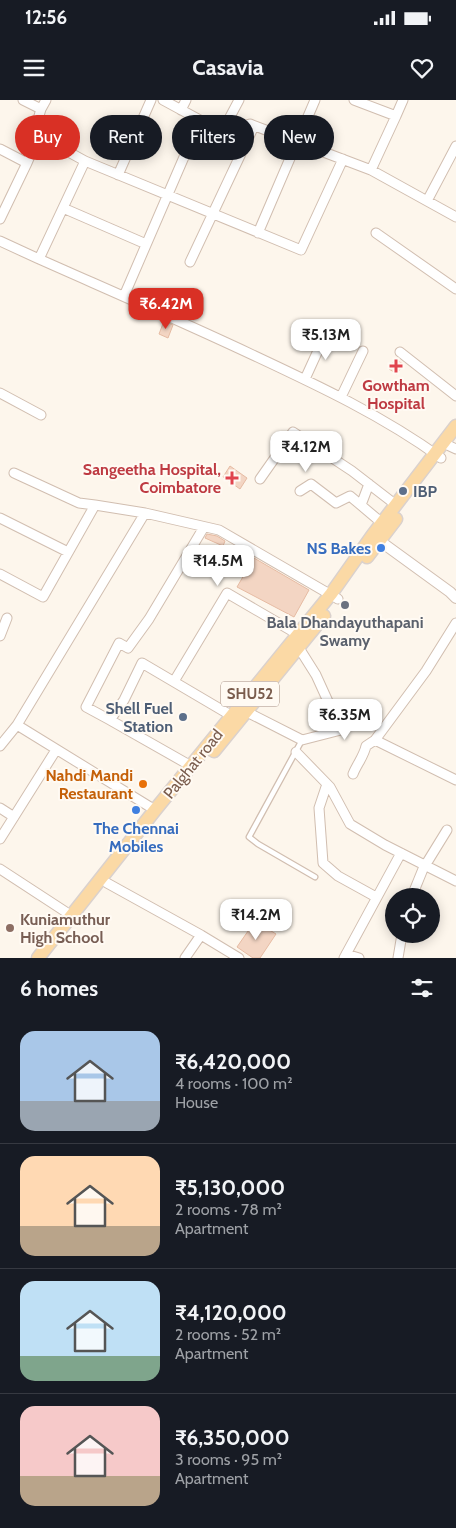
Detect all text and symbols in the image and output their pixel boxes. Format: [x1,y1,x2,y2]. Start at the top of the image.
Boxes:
text: 12:56 [25,6,67,29]
icon: menu [20,54,48,82]
text: Casavia [192,54,264,81]
icon: heart [408,54,436,82]
chip: Buy [15,115,80,160]
chip: Rent [90,115,162,160]
chip: Filters [172,115,254,160]
chip: New [264,115,334,160]
pin: ₹6.42M [125,288,207,330]
text: ₹6.42M [140,294,193,313]
pin: ₹5.13M [285,318,367,361]
text: ₹5.13M [302,325,350,344]
marker: Gowtham Hospital [389,359,403,373]
place label: Gowtham Hospital [362,376,430,413]
pin: ₹4.12M [265,430,347,473]
text: ₹4.12M [281,437,331,456]
place label: Sangeetha Hospital, Coimbatore [83,460,221,497]
marker: Sangeetha Hospital, Coimbatore [225,471,239,485]
place label: IBP [413,482,438,501]
marker: IBP [397,485,409,497]
place label: NS Bakes [306,539,371,558]
marker: NS Bakes [375,542,387,554]
pin: ₹14.5M [177,544,259,587]
text: ₹14.5M [193,551,243,570]
marker: Bala Dhandayuthapani Swamy [339,599,351,611]
place label: Bala Dhandayuthapani Swamy [266,613,424,650]
road number: SHU52 [221,682,279,706]
pin: ₹6.35M [304,698,386,741]
place label: Shell Fuel Station [106,699,173,736]
text: ₹6.35M [319,705,371,724]
marker: Shell Fuel Station [177,711,189,723]
street label: Palghat road [159,725,227,803]
place label: Nahdi Mandi Restaurant [45,766,133,803]
marker: Nahdi Mandi Restaurant [137,778,149,790]
marker: The Chennai Mobiles [130,804,142,816]
place label: The Chennai Mobiles [93,819,179,856]
map controls [385,888,440,943]
button: locate [385,888,440,943]
pin: ₹14.2M [215,898,297,941]
text: ₹14.2M [231,905,281,924]
place label: Kuniamuthur High School [20,910,111,947]
marker: Kuniamuthur High School [4,922,16,934]
icon: filters [408,974,436,1002]
text: 6 homes [20,976,98,1001]
text: ₹6,420,000 [175,1049,291,1074]
icon: home [60,1051,120,1111]
text: 4 rooms · 100 m² [175,1074,292,1093]
text: House [175,1093,218,1112]
text: ₹5,130,000 [175,1175,285,1200]
icon: home [60,1176,120,1236]
text: 2 rooms · 78 m² [175,1200,282,1219]
text: Apartment [175,1219,248,1238]
text: ₹4,120,000 [175,1300,287,1325]
icon: home [60,1301,120,1361]
text: 2 rooms · 52 m² [175,1325,281,1344]
text: Apartment [175,1344,248,1363]
text: ₹6,350,000 [175,1425,289,1450]
icon: home [60,1426,120,1486]
text: 3 rooms · 95 m² [175,1450,282,1469]
text: Apartment [175,1469,248,1488]

